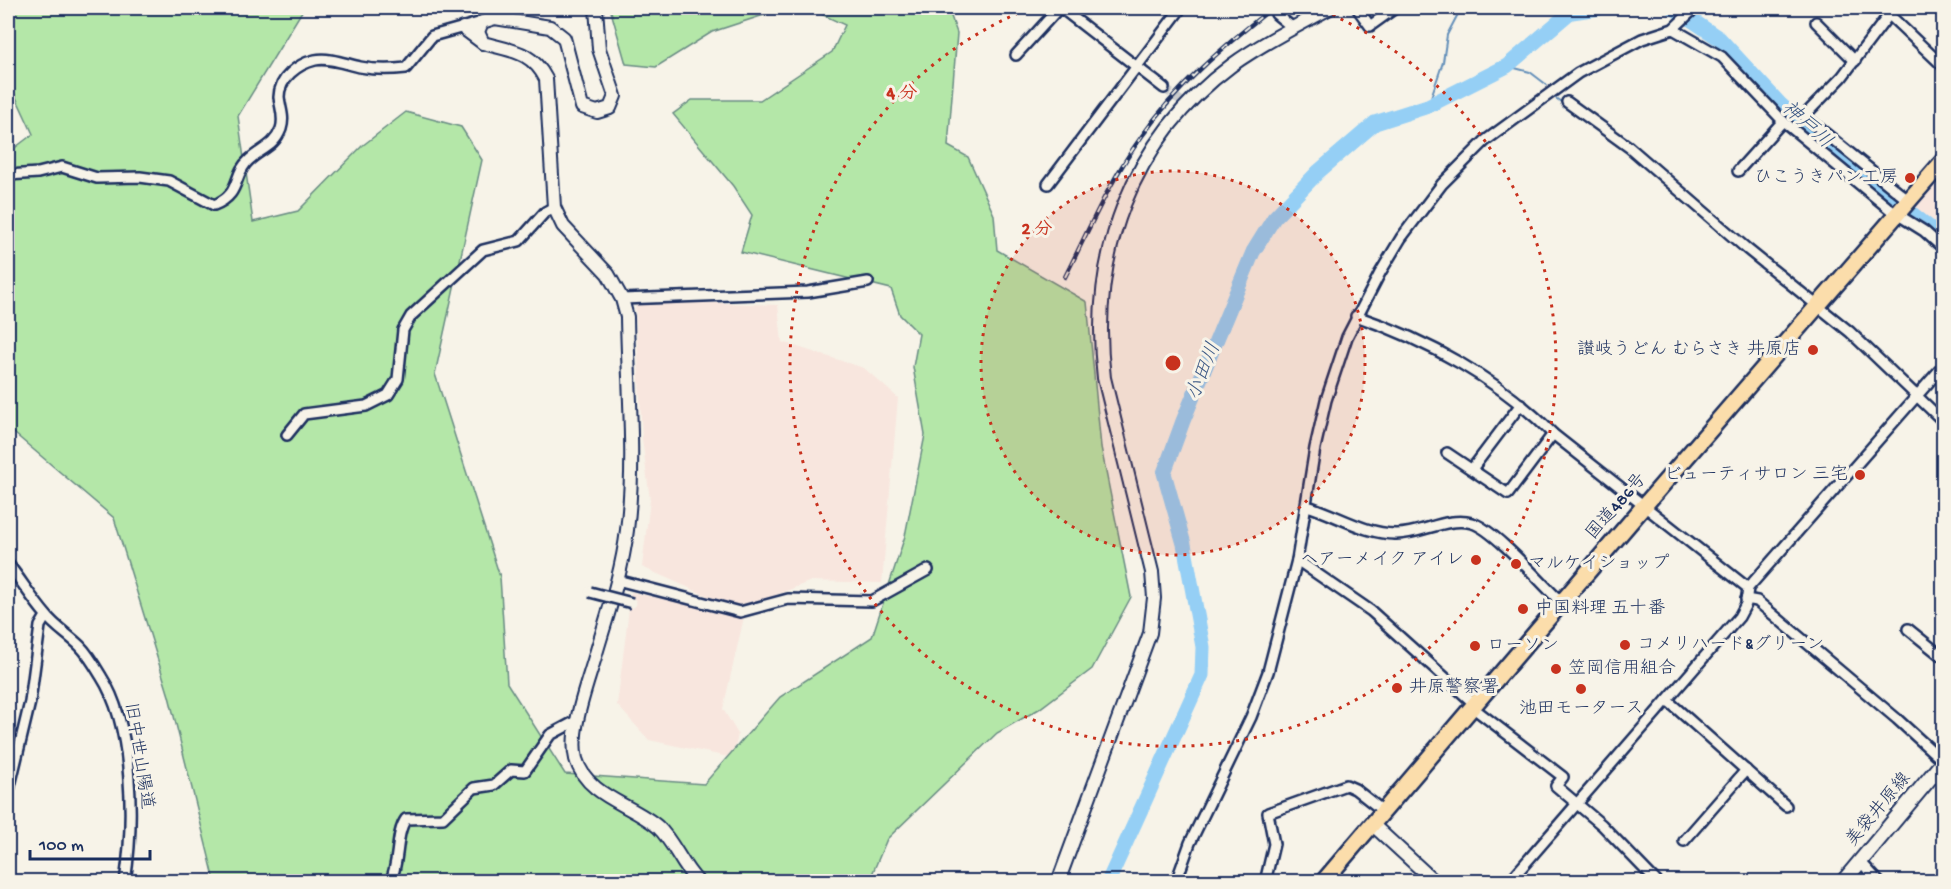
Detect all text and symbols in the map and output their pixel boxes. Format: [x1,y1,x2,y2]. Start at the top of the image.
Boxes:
text: 4 分 [886,83,917,105]
water label: 神戸川 [1776,96,1837,155]
place label: ひこうきパン工房 [1754,168,1898,189]
marker: ひこうきパン工房 [1903,171,1917,185]
text: 2 分 [1021,219,1053,241]
place label: 讃岐うどん むらさき 井原店 [1577,339,1801,361]
water label: 小田川 [1182,340,1227,404]
marker: 讃岐うどん むらさき 井原店 [1806,343,1820,357]
centre of rings [1163,353,1183,373]
place label: ビューティサロン 三宅 [1664,464,1848,486]
marker: ビューティサロン 三宅 [1853,468,1867,482]
street label: 国道486号 [1582,469,1652,545]
place label: ヘアーメイク アイレ [1300,550,1464,571]
marker: ヘアーメイク アイレ [1469,553,1483,567]
place label: マルケイショップ [1528,553,1669,575]
marker: マルケイショップ [1509,557,1523,571]
place label: 中国料理 五十番 [1535,598,1665,620]
marker: 中国料理 五十番 [1516,602,1530,616]
place label: コメリハード&グリーン [1637,634,1824,656]
place label: ローソン [1487,636,1559,657]
marker: コメリハード&グリーン [1618,638,1632,652]
marker: ローソン [1468,639,1482,653]
place label: 笠岡信用組合 [1568,658,1676,680]
marker: 笠岡信用組合 [1549,662,1563,676]
place label: 井原警察署 [1409,677,1499,699]
marker: 井原警察署 [1390,681,1404,695]
marker: 池田モータース [1574,682,1588,696]
place label: 池田モータース [1519,699,1643,720]
street label: 旧中世山陽道 [119,701,158,811]
street label: 美袋井原線 [1841,768,1916,851]
scale bar [30,823,150,861]
text: 100 m [38,836,84,857]

